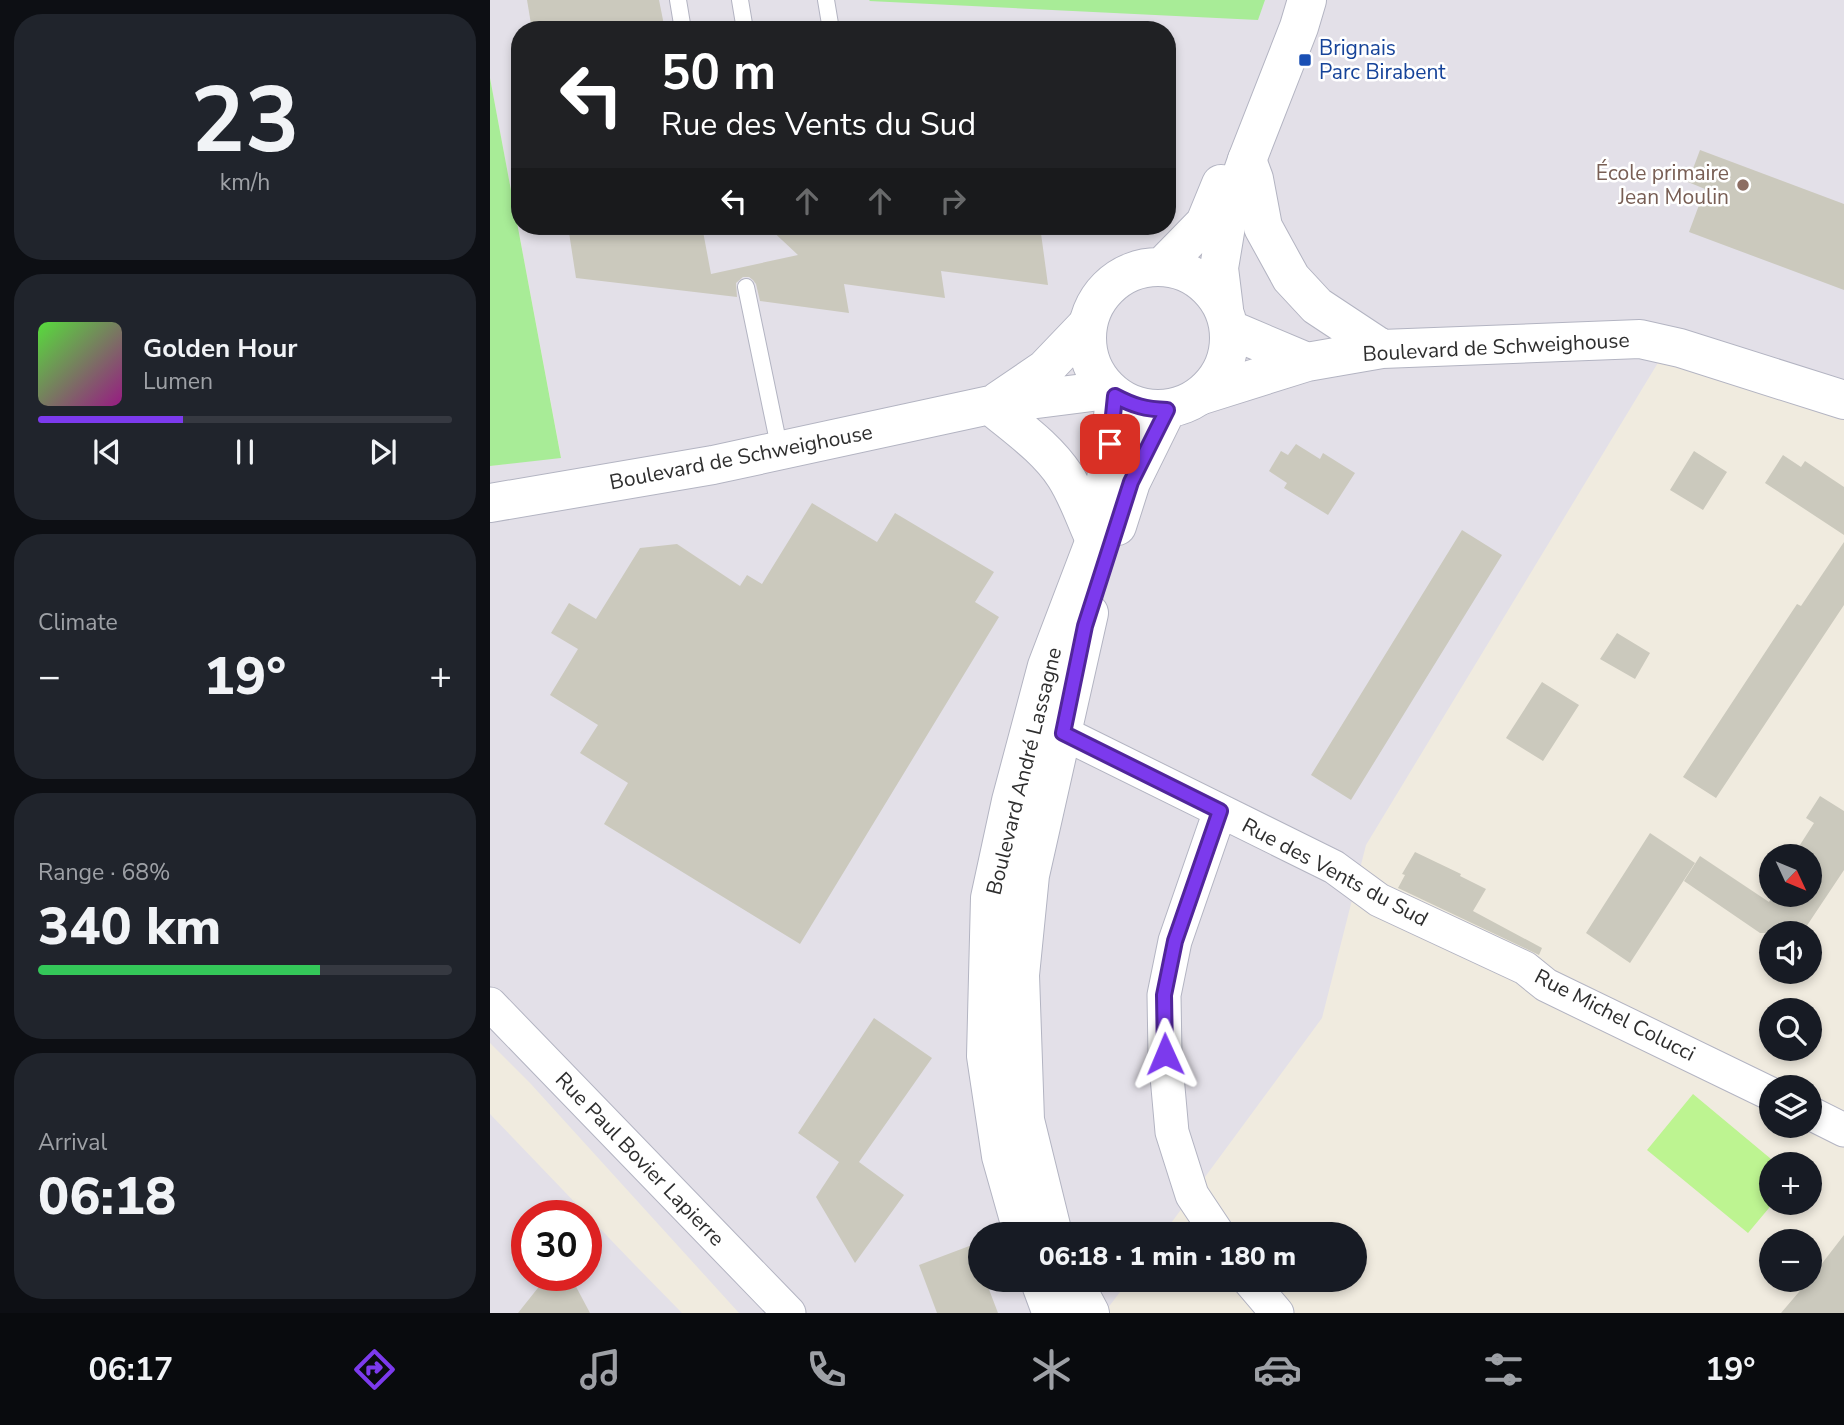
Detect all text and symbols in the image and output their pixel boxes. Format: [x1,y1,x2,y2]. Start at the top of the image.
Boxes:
place label: Brignais Parc Birabent [1319,34,1446,86]
text: 50 m [661,39,776,106]
icon: left [546,49,637,140]
marker: Brignais Parc Birabent [1297,52,1313,68]
text: 23 [190,59,300,183]
text: Rue des Vents du Sud [661,103,976,146]
place label: École primaire Jean Moulin [1596,159,1729,211]
text: km/h [220,167,270,198]
marker: École primaire Jean Moulin [1735,177,1751,193]
icon: left [715,182,753,220]
icon: ahead [788,182,826,220]
icon: ahead [861,182,899,220]
icon: right [934,182,972,220]
street label: Boulevard de Schweighouse [1362,326,1630,368]
text: Golden Hour [143,331,298,366]
text: Lumen [143,366,213,397]
pin [1080,414,1140,474]
street label: Boulevard de Schweighouse [607,418,875,496]
icon: arrive [1091,425,1129,463]
icon: previous [88,433,126,471]
icon: pause [226,433,264,471]
icon: next [364,433,402,471]
text: Climate [38,607,118,638]
text: 19° [204,641,286,712]
street label: Boulevard André Lassagne [980,644,1068,898]
text: − [38,651,61,702]
text: + [429,651,452,702]
street label: Rue des Vents du Sud [1237,811,1433,933]
north arrow [1759,844,1822,906]
map controls [1759,844,1822,1292]
text: Range · 68% [38,857,170,888]
text: 340 km [38,891,221,962]
button: sound [1759,921,1822,984]
street label: Rue Michel Colucci [1530,962,1700,1068]
button: search [1759,998,1822,1061]
position arrow [1128,1017,1202,1091]
street label: Rue Paul Bovier Lapierre [549,1066,731,1252]
button: layers [1759,1075,1822,1138]
text: Arrival [38,1127,107,1158]
button: + [1759,1152,1822,1215]
text: 06:18 [38,1161,176,1232]
speed limit sign: 30 [511,1200,602,1291]
button: − [1759,1229,1822,1292]
text: 06:18 · 1 min · 180 m [1039,1239,1296,1274]
icon: directions [350,1345,399,1394]
icon: music [576,1345,625,1394]
icon: phone [802,1345,851,1394]
icon: climate [1027,1345,1076,1394]
icon: car [1253,1345,1302,1394]
icon: filters [1479,1345,1528,1394]
text: 06:17 [88,1348,173,1391]
text: 19° [1705,1348,1755,1391]

